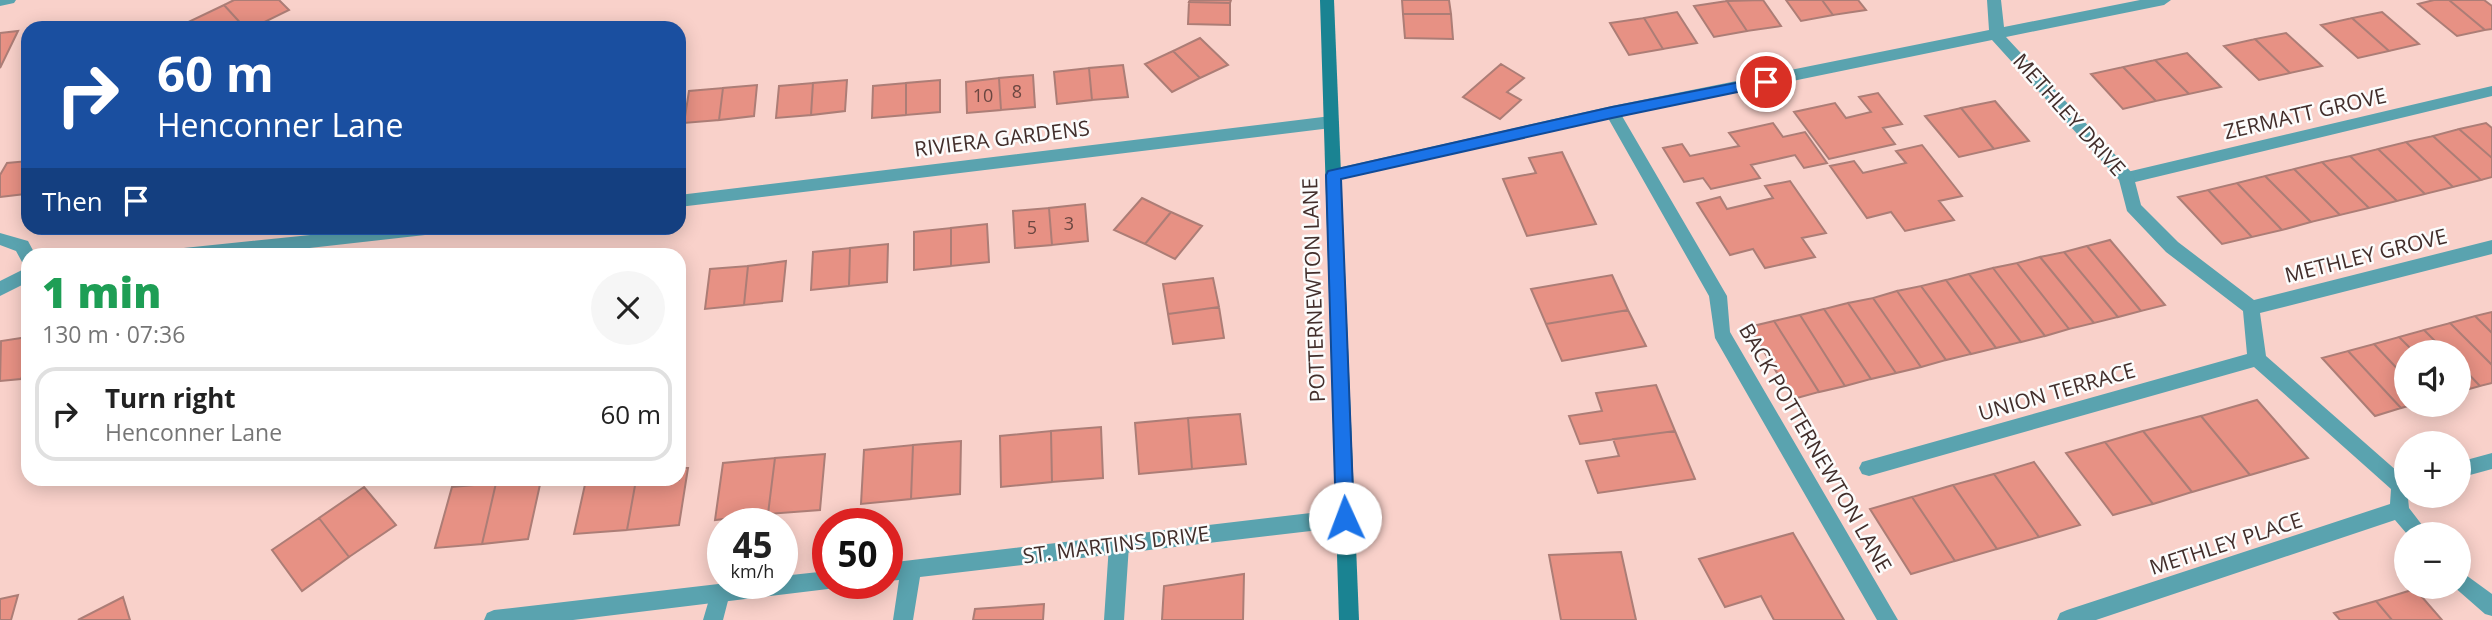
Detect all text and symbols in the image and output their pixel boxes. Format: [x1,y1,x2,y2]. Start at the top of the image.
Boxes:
text: 60 m [157,40,274,106]
street label: METHLEY DRIVE [2007,47,2132,182]
icon: right [42,49,133,140]
pin [1736,52,1796,112]
icon: arrive [1747,63,1785,101]
house number: 8 [1012,79,1022,103]
street label: ZERMATT GROVE [2221,81,2389,145]
house number: 10 [973,83,993,107]
text: Henconner Lane [157,103,403,146]
street label: RIVIERA GARDENS [913,113,1091,163]
street label: POTTERNEWTON LANE [1295,177,1331,403]
icon: arrive [117,182,155,220]
text: Then [42,183,103,219]
house number: 3 [1064,211,1074,235]
house number: 5 [1027,215,1037,239]
street label: METHLEY GROVE [2282,221,2450,289]
text: 1 min [42,263,161,320]
button: close [591,271,665,345]
text: 130 m · 07:36 [42,318,185,350]
street label: BACK POTTERNEWTON LANE [1733,318,1899,577]
map controls [2394,340,2471,599]
button: sound [2394,340,2471,417]
street label: UNION TERRACE [1975,355,2138,427]
text: Turn right [105,380,236,416]
icon: right [46,395,84,433]
text: 60 m [600,396,661,432]
text: Henconner Lane [105,416,282,448]
button: + [2394,431,2471,508]
position arrow [1308,481,1382,555]
street label: METHLEY PLACE [2146,505,2306,581]
speed limit sign: 50 [812,508,903,599]
street label: ST. MARTINS DRIVE [1021,519,1211,569]
text: 45 [732,521,773,568]
button: − [2394,522,2471,599]
text: km/h [731,559,774,583]

